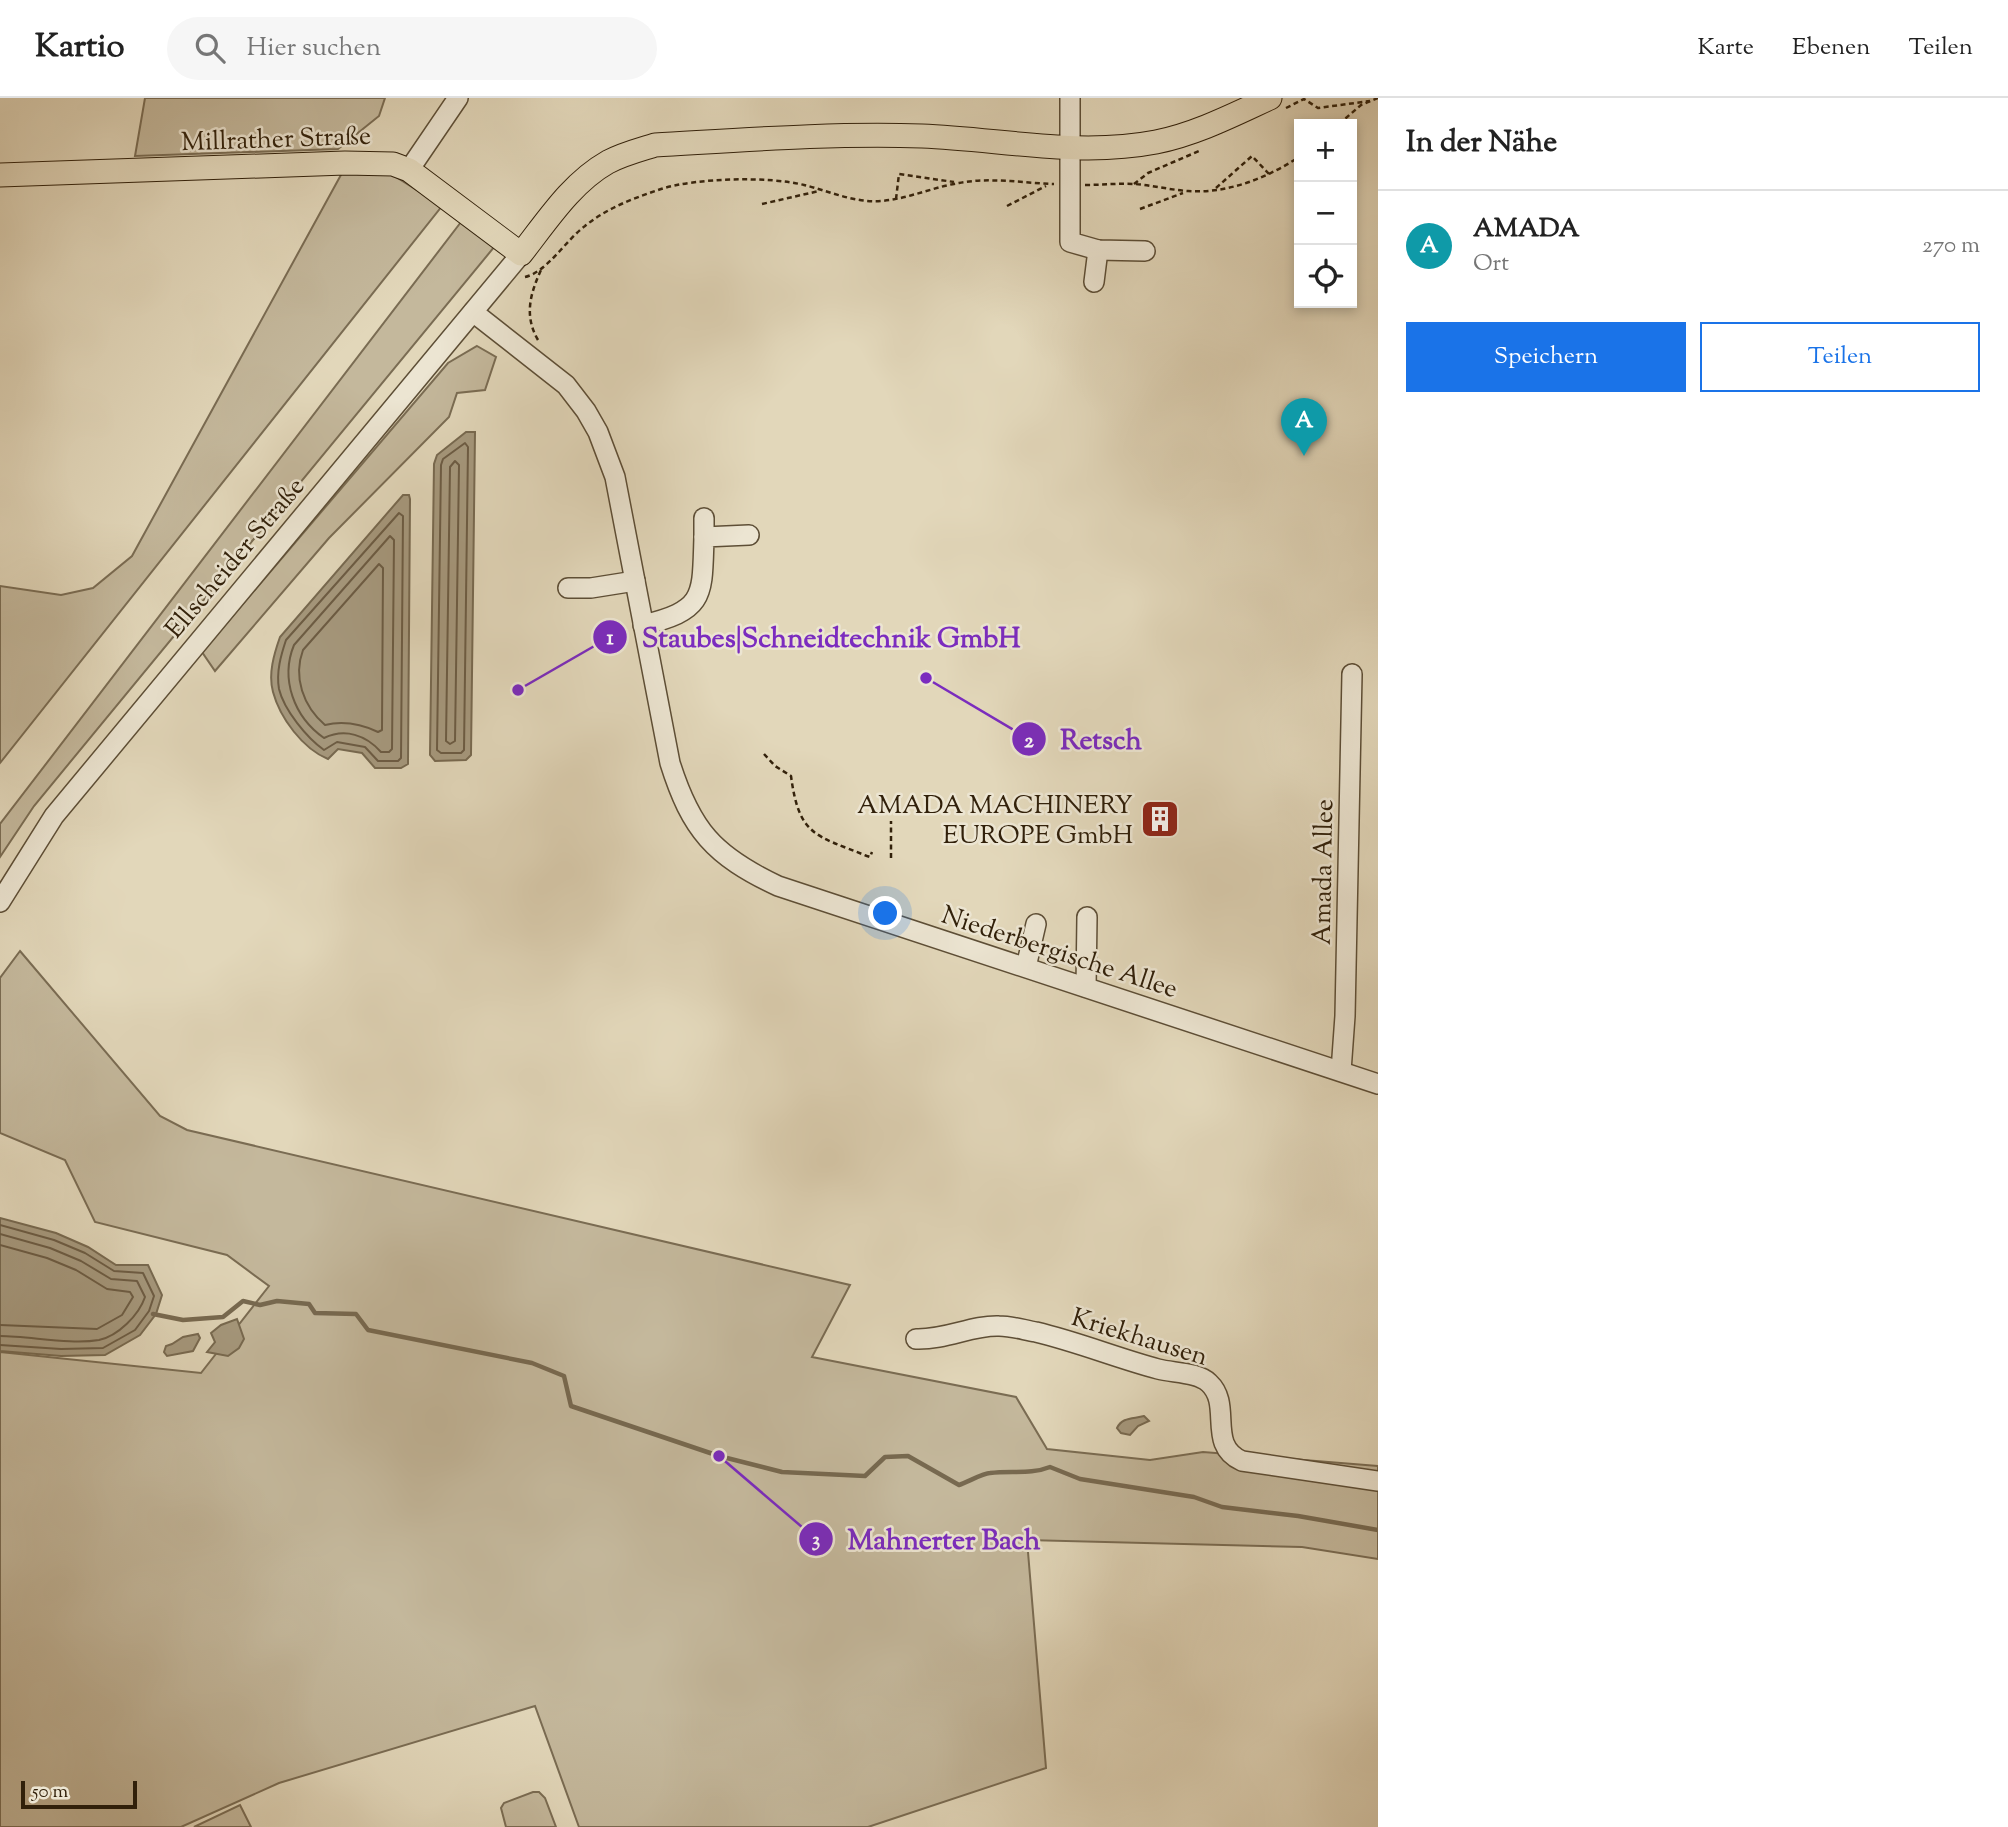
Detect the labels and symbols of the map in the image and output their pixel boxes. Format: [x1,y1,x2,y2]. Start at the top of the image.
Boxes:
street label: Millrather Straße [180,119,372,162]
pin: A [1281,398,1327,456]
street label: Ellscheider Straße [157,470,314,647]
callout: Staubes|Schneidtechnik GmbH [592,612,1034,661]
text: Staubes|Schneidtechnik GmbH [642,620,1021,660]
text: 1 [606,624,614,654]
callout: Retsch [1011,715,1156,764]
text: Retsch [1060,722,1142,762]
text: 2 [1024,727,1034,757]
place label: AMADA MACHINERY EUROPE GmbH [857,788,1133,855]
building icon: AMADA MACHINERY EUROPE GmbH [1139,798,1181,840]
street label: Amada Allee [1305,799,1344,945]
your location [868,896,902,930]
street label: Niederbergische Allee [936,898,1182,1009]
street label: Kriekhausen [1066,1300,1212,1377]
callout: Mahnerter Bach [799,1515,1055,1564]
text: Mahnerter Bach [847,1522,1041,1562]
text: 3 [812,1526,820,1556]
scale bar [21,1778,136,1810]

